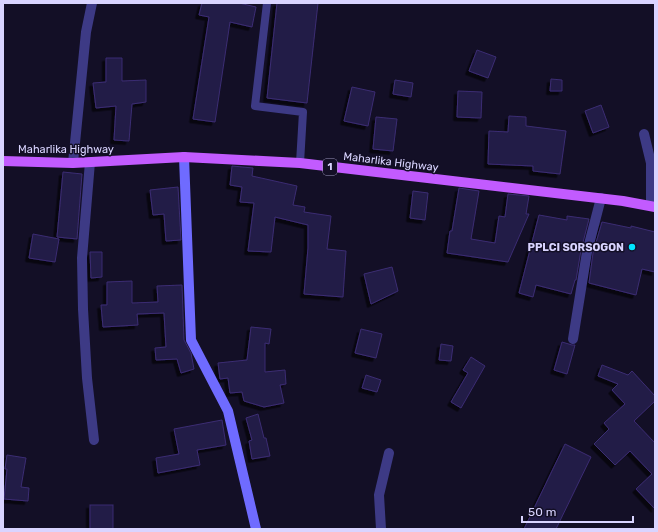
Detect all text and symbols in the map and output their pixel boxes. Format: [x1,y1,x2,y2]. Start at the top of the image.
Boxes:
street label: Maharlika Highway [18,143,114,156]
street label: Maharlika Highway [343,150,439,174]
road number: 1 [323,159,337,175]
place label: PPLCI SORSOGON [528,241,624,254]
marker: PPLCI SORSOGON [627,242,637,252]
scale bar [522,498,633,524]
text: 50 m [528,505,556,519]

